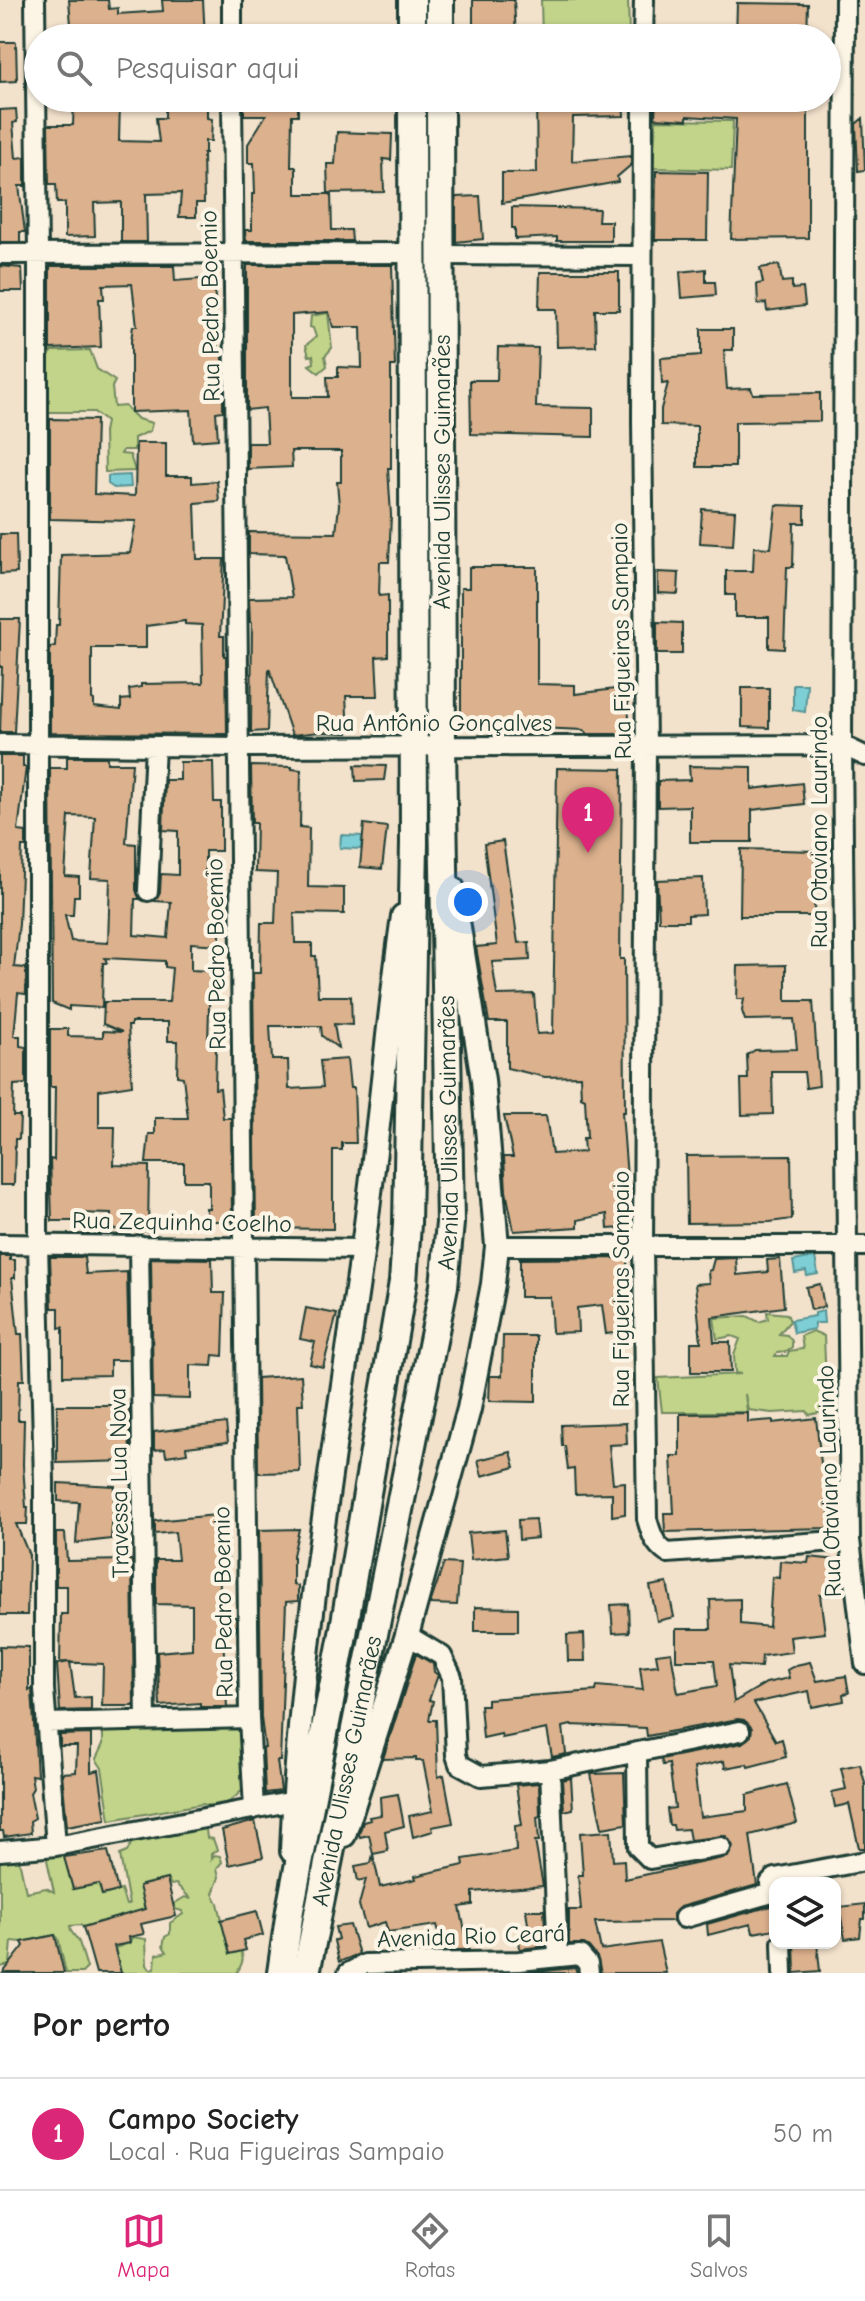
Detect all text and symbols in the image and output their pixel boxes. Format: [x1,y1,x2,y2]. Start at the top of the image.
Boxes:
search box [24,24,841,112]
icon: search [52,46,96,90]
text: Pesquisar aqui [116,51,299,86]
street label: Rua Pedro Boemio [194,210,226,402]
street label: Avenida Ulisses Guimarães [428,335,456,609]
street label: Rua Figueiras Sampaio [605,522,637,760]
street label: Rua Antônio Gonçalves [316,709,552,737]
street label: Rua Otaviano Laurindo [805,716,833,948]
pin: 1 [562,787,614,853]
street label: Rua Pedro Boemio [200,858,232,1050]
your location [448,882,488,922]
street label: Avenida Ulisses Guimarães [432,995,464,1272]
street label: Rua Figueiras Sampaio [607,1171,635,1407]
street label: Rua Zequinha Coelho [72,1206,292,1238]
street label: Rua Otaviano Laurindo [811,1364,847,1598]
street label: Travessa Lua Nova [103,1388,135,1578]
street label: Rua Pedro Boemio [207,1506,239,1698]
street label: Avenida Ulisses Guimarães [306,1633,387,1909]
map controls [769,1877,841,1949]
button: layers [769,1877,841,1949]
street label: Avenida Rio Ceará [376,1919,566,1953]
text: Por perto [32,2005,170,2045]
text: Campo Society [108,2102,299,2137]
text: 1 [53,2119,63,2149]
text: 50 m [773,2119,833,2149]
text: Local · Rua Figueiras Sampaio [108,2137,445,2167]
tab: Mapa [117,2209,170,2283]
tab: Rotas [405,2209,455,2283]
tab: Salvos [690,2209,748,2283]

